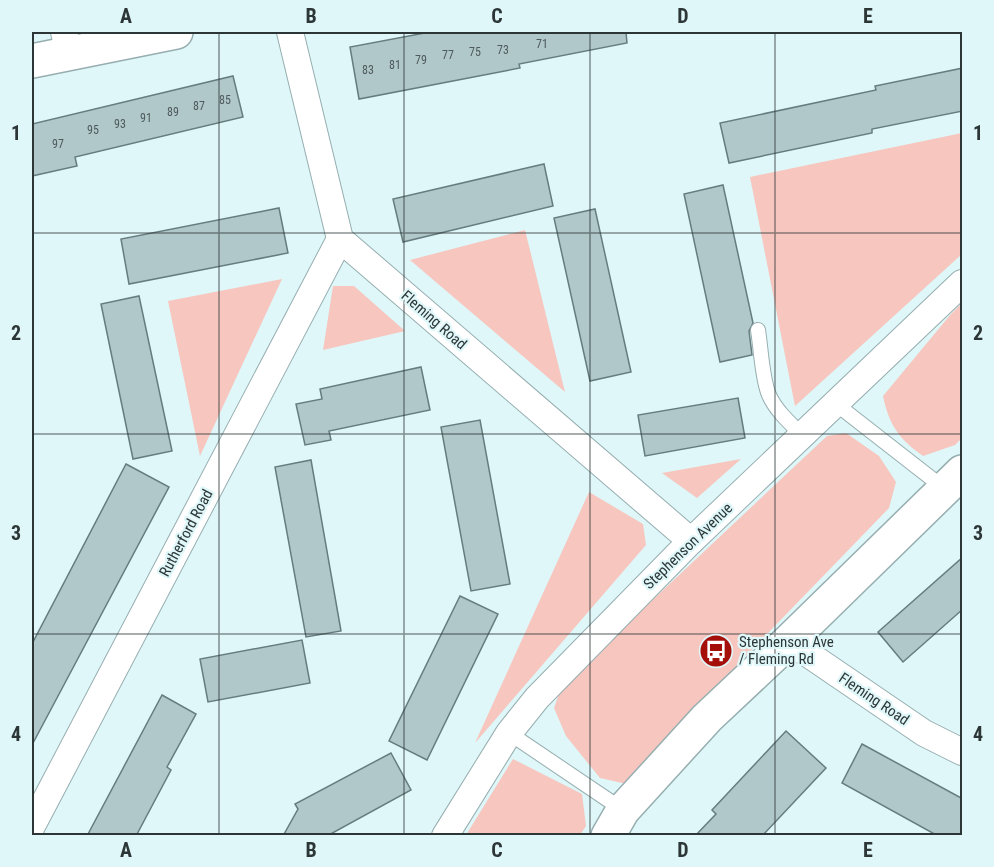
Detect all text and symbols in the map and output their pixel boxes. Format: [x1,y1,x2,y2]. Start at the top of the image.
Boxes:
text: A [120,4,132,28]
text: B [305,4,317,28]
text: C [491,4,503,28]
text: D [677,4,689,28]
text: E [863,4,873,28]
house number: 71 [536,37,548,51]
house number: 73 [497,43,509,57]
house number: 75 [469,45,481,59]
house number: 77 [442,48,454,62]
house number: 79 [415,53,427,67]
house number: 81 [389,58,401,72]
house number: 83 [362,63,374,77]
house number: 85 [219,93,231,107]
house number: 87 [193,99,205,113]
house number: 89 [167,105,179,119]
house number: 91 [140,111,152,125]
house number: 93 [114,117,126,131]
text: 1 [11,121,21,145]
text: 1 [973,121,983,145]
house number: 95 [87,123,99,137]
house number: 97 [52,137,64,151]
street label: Fleming Road [398,287,470,353]
text: 2 [11,321,21,345]
text: 2 [973,321,983,345]
street label: Rutherford Road [155,486,217,580]
street label: Stephenson Avenue [640,499,736,593]
text: 3 [11,521,21,545]
text: 3 [973,521,983,545]
bus stop icon: Stephenson Ave / Fleming Rd [698,633,734,669]
place label: Stephenson Ave / Fleming Rd [739,633,834,668]
street label: Fleming Road [836,669,912,729]
text: 4 [11,722,21,746]
text: 4 [973,722,983,746]
text: A [120,838,132,862]
text: B [305,838,317,862]
text: C [491,838,503,862]
text: D [677,838,689,862]
text: E [863,838,873,862]

